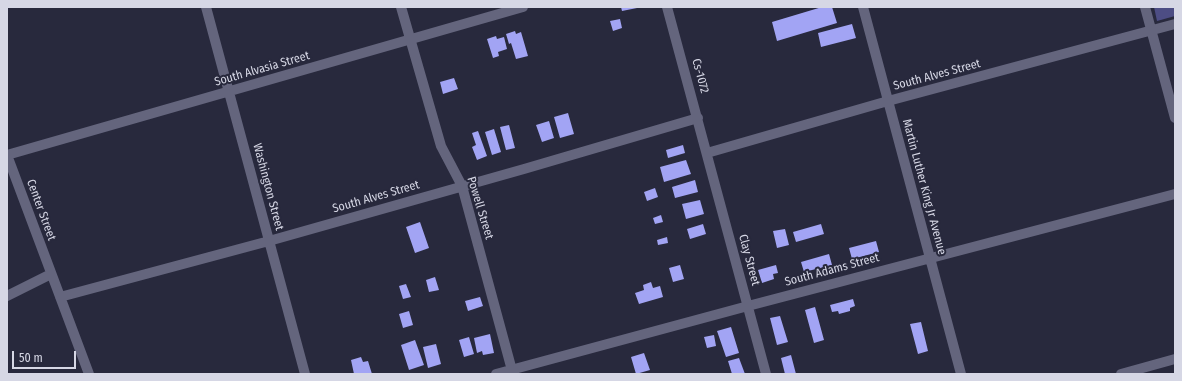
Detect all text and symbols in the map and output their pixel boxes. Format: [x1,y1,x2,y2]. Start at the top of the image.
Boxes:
street label: South Alvasia Street [213,49,311,89]
street label: South Alves Street [892,56,982,94]
street label: Cs-1072 [688,57,712,95]
street label: Martin Luther King Jr Avenue [899,118,949,256]
street label: Washington Street [249,142,287,232]
street label: Powell Street [464,175,496,241]
street label: Center Street [23,177,59,243]
street label: South Alves Street [331,178,421,216]
street label: Clay Street [735,233,763,287]
street label: South Adams Street [783,251,881,289]
scale bar [14,343,78,369]
text: 50 m [19,351,43,365]

